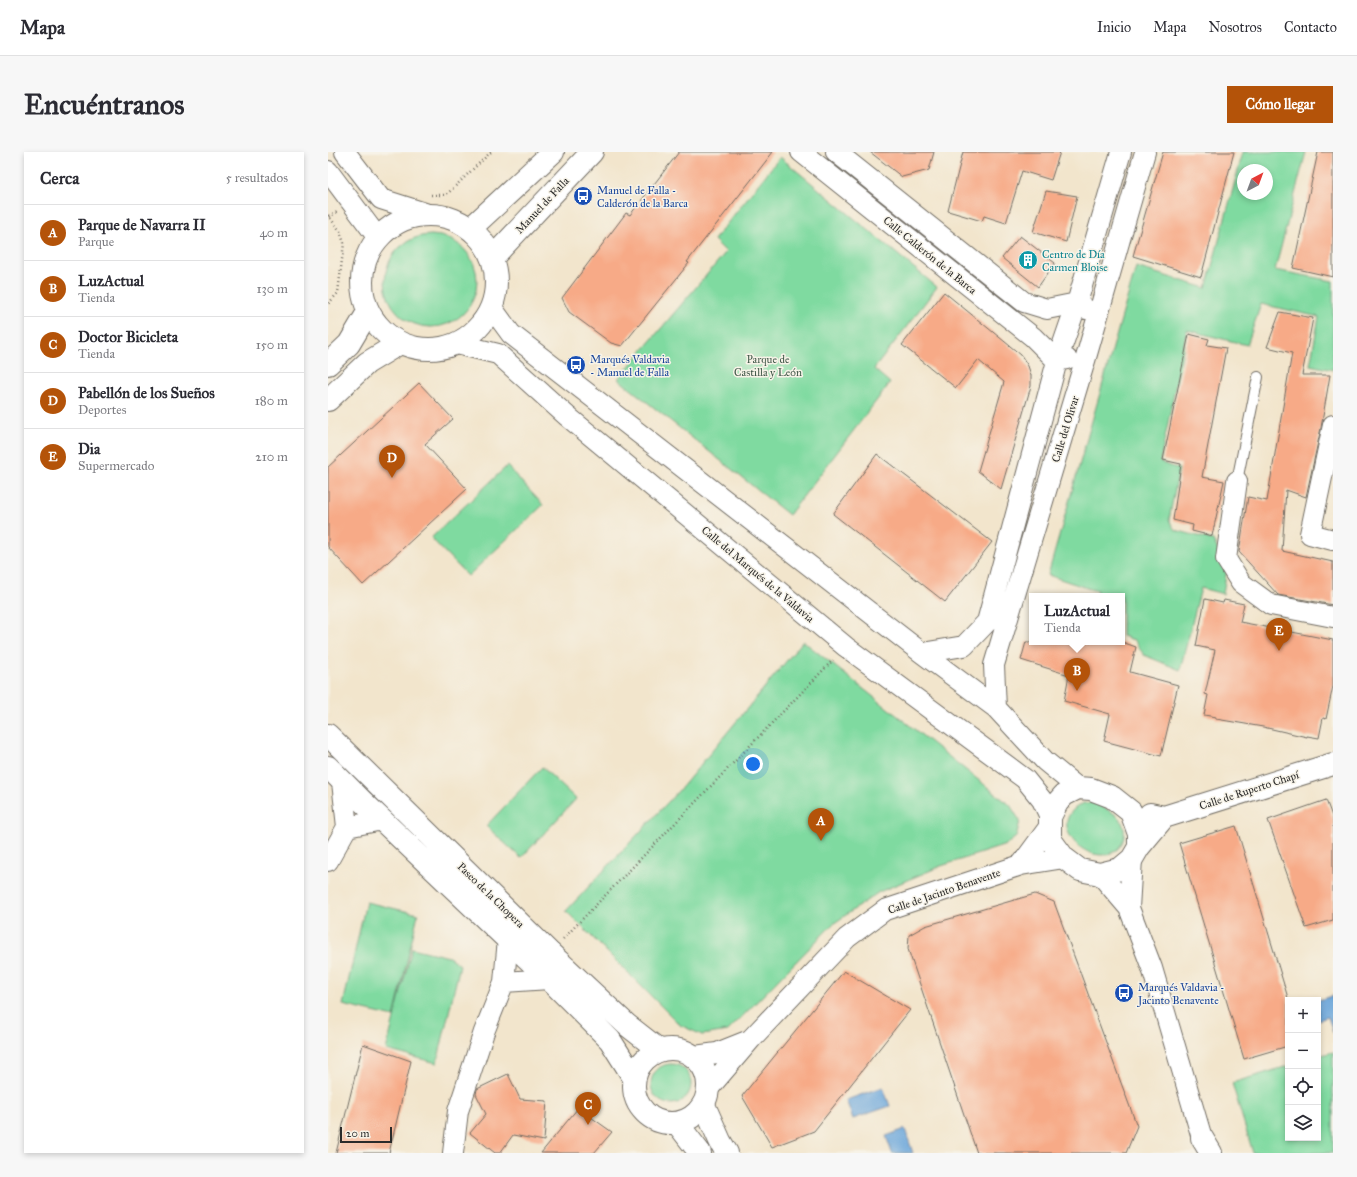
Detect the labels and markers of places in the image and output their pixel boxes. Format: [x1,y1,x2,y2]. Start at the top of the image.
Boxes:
place label: Manuel de Falla - Calderón de la Barca [597,184,688,210]
bus stop icon: Manuel de Falla - Calderón de la Barca [572,185,594,207]
place label: Centro de Día Carmen Bloise [1042,248,1108,274]
building icon: Centro de Día Carmen Bloise [1017,249,1039,271]
place label: Marqués Valdavia - Manuel de Falla [590,353,670,379]
bus stop icon: Marqués Valdavia - Manuel de Falla [565,354,587,376]
pin: D [379,445,405,478]
pin: E [1266,618,1292,651]
pin: B [1064,658,1090,691]
pin: A [808,808,834,841]
place label: Marqués Valdavia - Jacinto Benavente [1137,981,1225,1008]
bus stop icon: Marqués Valdavia - Jacinto Benavente [1113,982,1135,1004]
pin: C [575,1092,601,1125]

